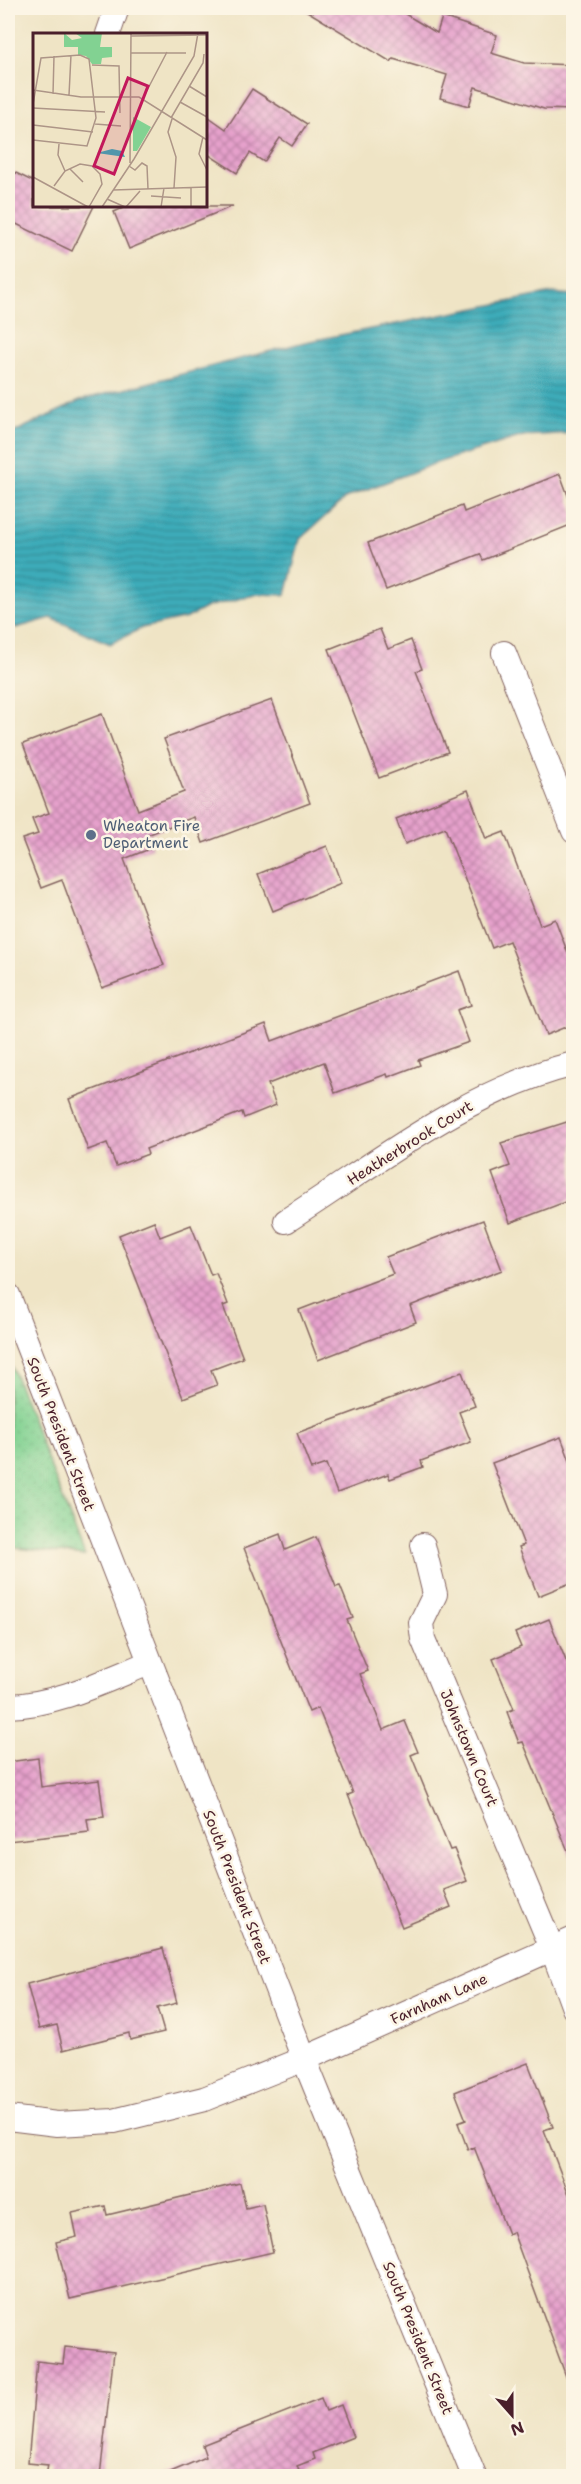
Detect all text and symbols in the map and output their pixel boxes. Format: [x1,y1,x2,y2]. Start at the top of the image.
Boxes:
inset map [33,33,207,207]
place label: Wheaton Fire Department [103,816,200,853]
marker: Wheaton Fire Department [84,828,98,842]
street label: Heatherbrook Court [343,1096,477,1190]
street label: South President Street [22,1354,100,1514]
street label: Johnstown Court [435,1686,503,1810]
street label: South President Street [198,1807,276,1967]
street label: Farnham Lane [387,1969,491,2029]
street label: South President Street [378,2259,458,2417]
north arrow [482,2385,542,2445]
text: N [508,2416,527,2441]

